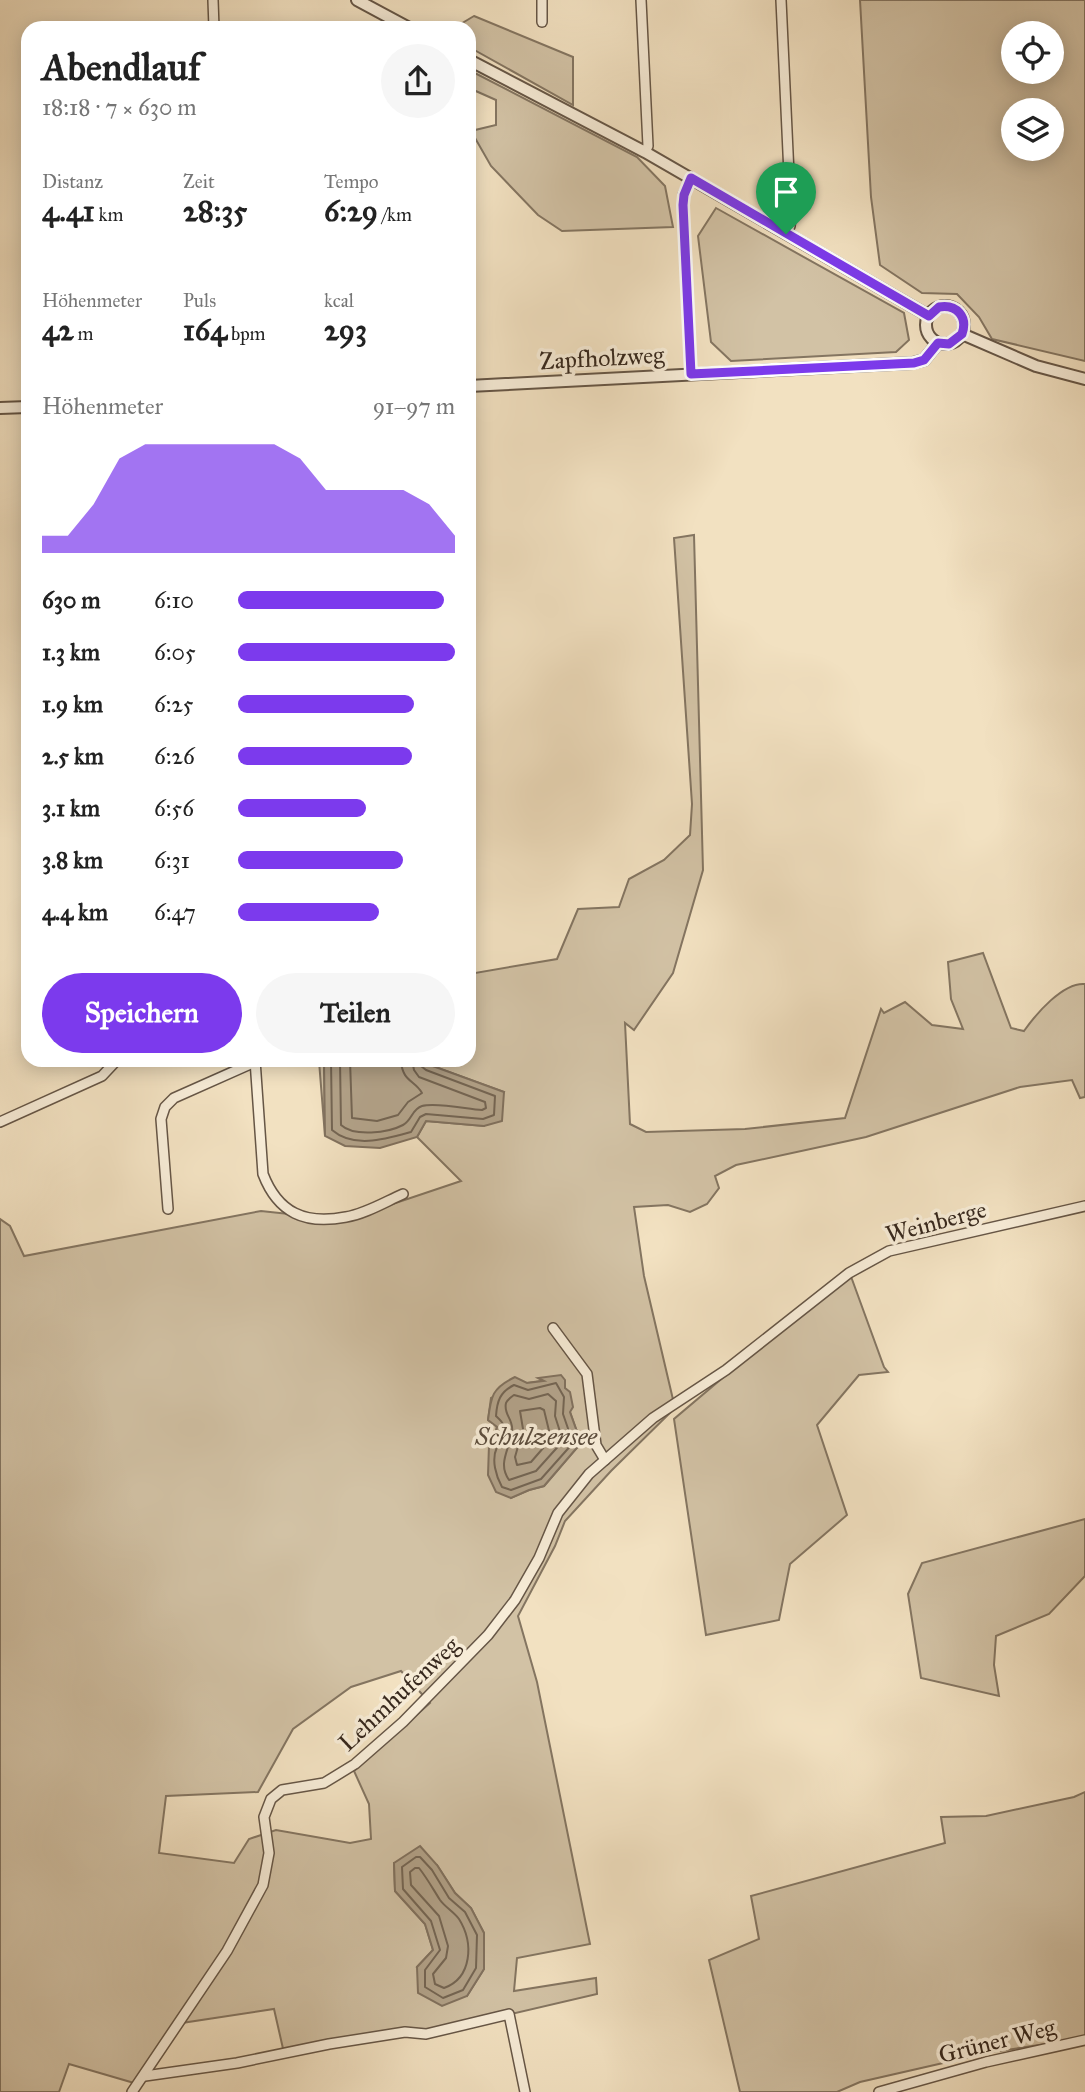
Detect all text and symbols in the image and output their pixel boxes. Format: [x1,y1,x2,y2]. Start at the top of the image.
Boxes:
map controls [1001,21,1064,161]
button: locate [1001,21,1064,84]
text: Abendlauf [42,44,201,90]
button: share [381,44,455,118]
text: 18:18 · 7 × 630 m [42,93,197,121]
button: layers [1001,98,1064,161]
pin [756,162,816,234]
text: Distanz [42,170,103,193]
text: Zeit [183,170,215,193]
text: Tempo [324,170,379,193]
icon: arrive [767,173,805,211]
text: 4.41 [42,193,95,229]
text: 28:35 [183,193,247,229]
text: 6:29 [324,193,378,229]
text: km [95,203,123,226]
text: /km [378,203,412,226]
text: Höhenmeter [42,289,142,312]
text: Puls [183,289,216,312]
text: kcal [324,289,354,312]
text: 42 [42,312,74,348]
text: 164 [183,312,227,348]
text: 293 [324,312,367,348]
text: m [74,322,94,345]
text: bpm [227,322,266,345]
street label: Zapfholzweg [539,340,666,376]
text: Höhenmeter [42,392,163,420]
text: 91–97 m [373,392,455,420]
text: 630 m [42,586,101,614]
text: 6:10 [154,586,194,614]
text: 1.3 km [42,638,100,666]
text: 6:05 [154,638,196,666]
text: 1.9 km [42,690,103,718]
text: 6:25 [154,690,193,718]
text: 2.5 km [42,742,104,770]
text: 6:26 [154,742,195,770]
text: 3.1 km [42,794,100,822]
text: 6:56 [154,794,194,822]
text: 3.8 km [42,846,103,874]
text: 6:31 [154,846,190,874]
text: 4.4 km [42,898,108,926]
text: 6:47 [154,898,196,926]
button: Speichern [42,973,242,1053]
button: Teilen [256,973,455,1053]
street label: Weinberge [882,1194,990,1250]
water label: Schulzensee [474,1420,598,1452]
street label: Lehmhufenweg [332,1630,466,1758]
street label: Grüner Weg [935,2012,1059,2070]

